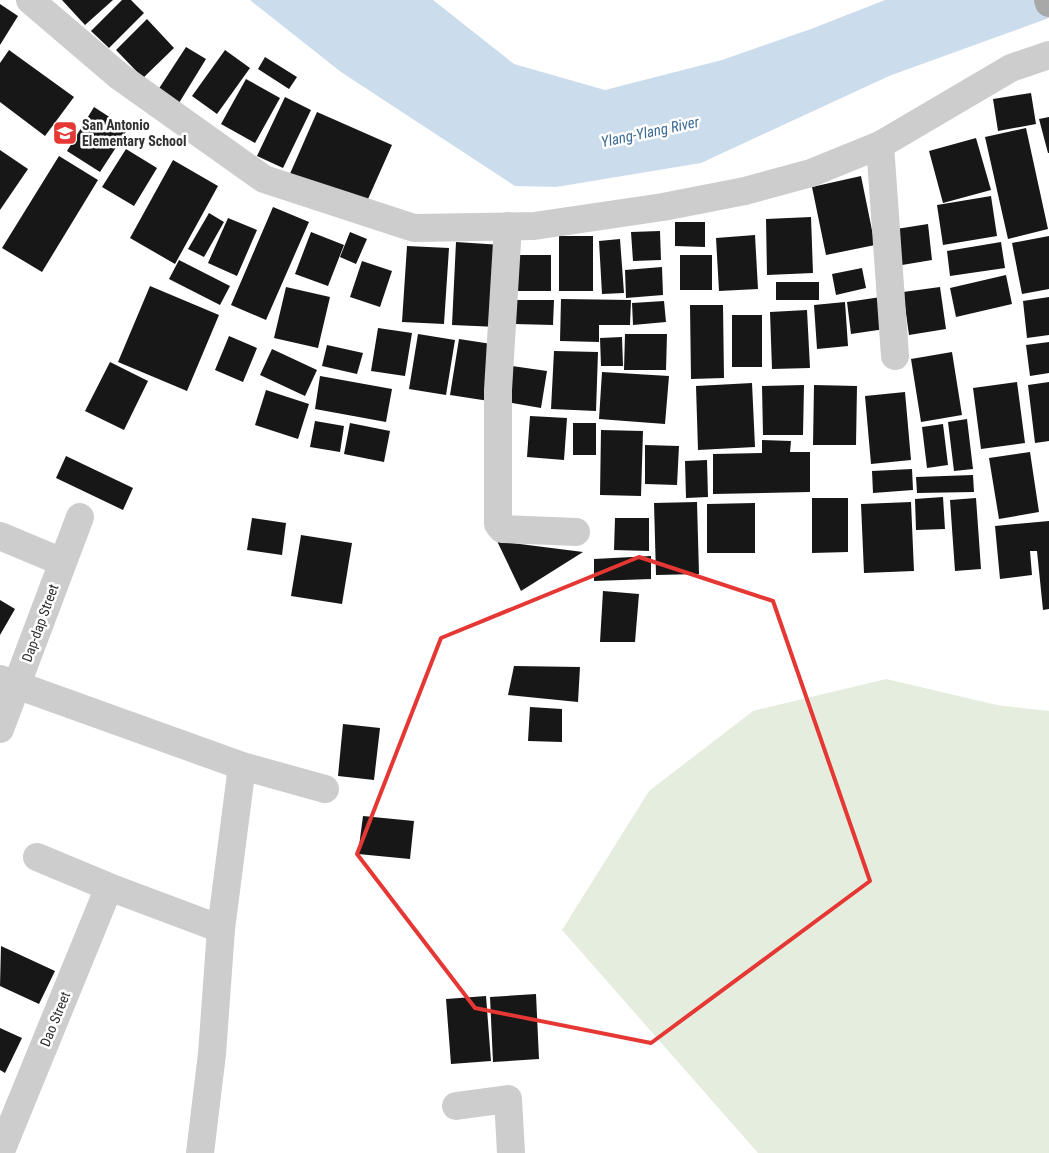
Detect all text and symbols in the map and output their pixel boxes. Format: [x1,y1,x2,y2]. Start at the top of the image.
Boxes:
water label: Ylang-Ylang River [599,113,701,151]
place label: San Antonio Elementary School [82,117,187,149]
school or university icon: San Antonio Elementary School [52,120,78,146]
street label: Dap-dap Street [19,582,61,664]
street label: Dao Street [37,989,73,1049]

